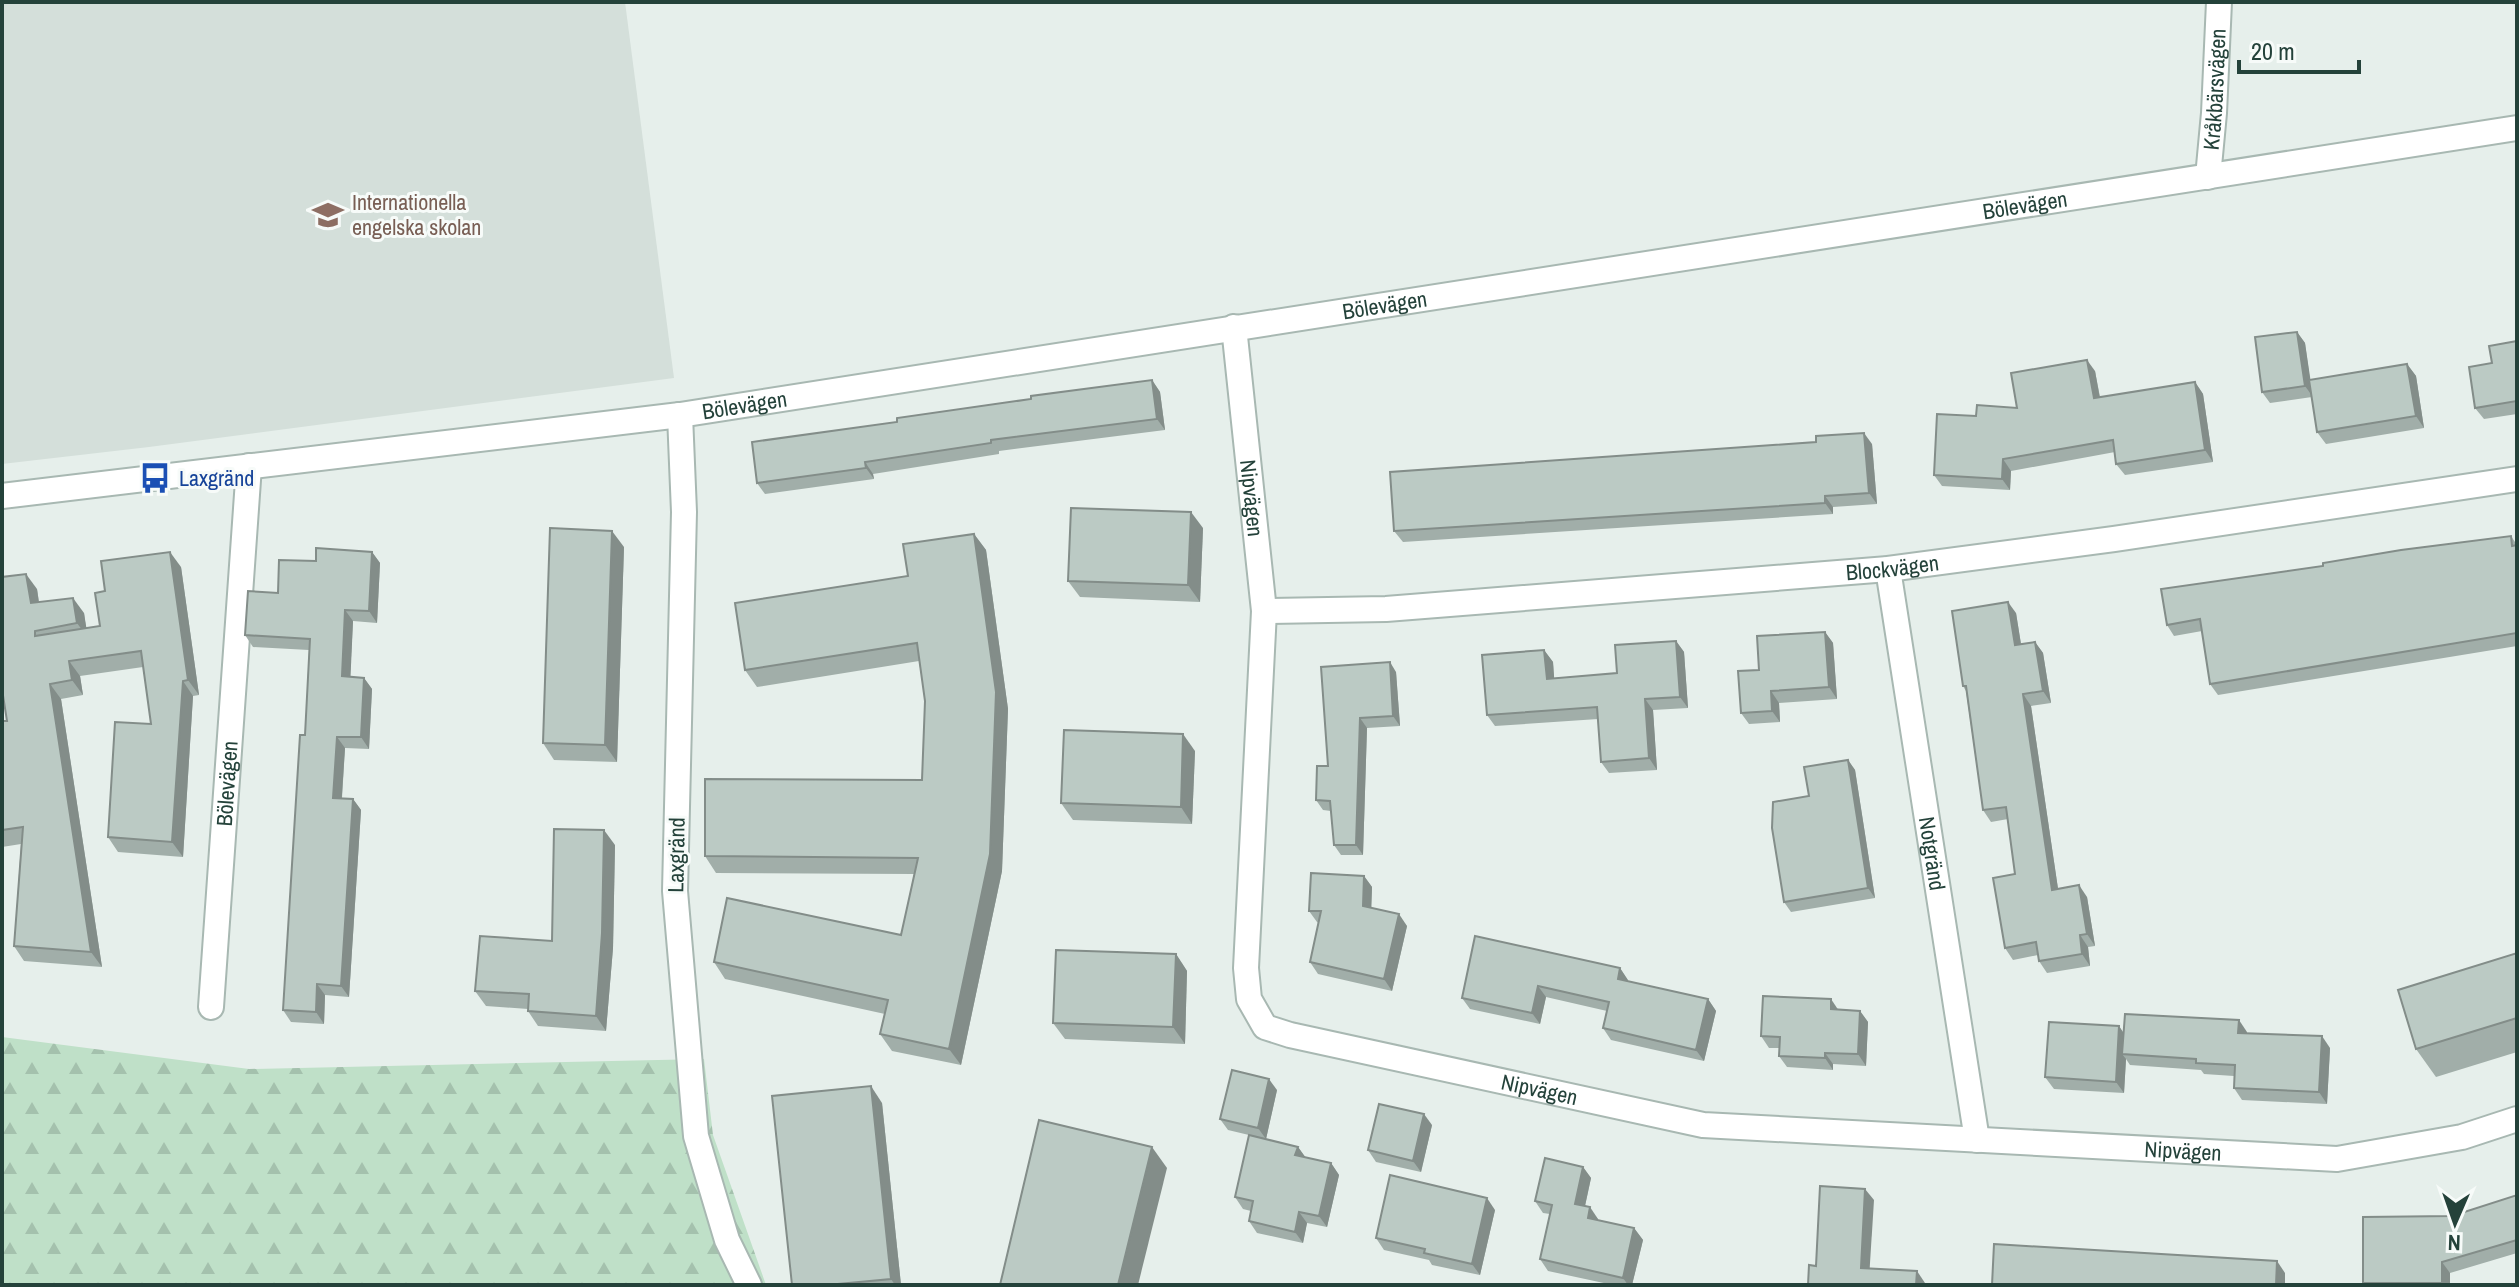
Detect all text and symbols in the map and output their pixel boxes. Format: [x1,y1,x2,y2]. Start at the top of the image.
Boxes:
scale bar [2239,24,2359,74]
street label: Kråkbärsvägen [2196,28,2233,151]
text: 20 m [2251,35,2295,67]
street label: Bölevägen [1980,183,2069,226]
place label: Internationella engelska skolan [352,187,481,242]
school or university icon: Internationella engelska skolan [311,198,345,232]
street label: Bölevägen [1340,284,1429,326]
street label: Bölevägen [700,384,789,426]
street label: Nipvägen [1233,458,1271,538]
bus stop icon: Laxgränd [138,461,172,495]
place label: Laxgränd [179,463,254,493]
street label: Blockvägen [1845,547,1941,587]
street label: Bölevägen [209,740,245,827]
street label: Notgränd [1912,815,1953,893]
street label: Laxgränd [660,817,692,893]
street label: Nipvägen [1498,1066,1580,1112]
street label: Nipvägen [2144,1134,2222,1168]
north arrow [2415,1183,2495,1263]
text: N [2447,1228,2461,1258]

